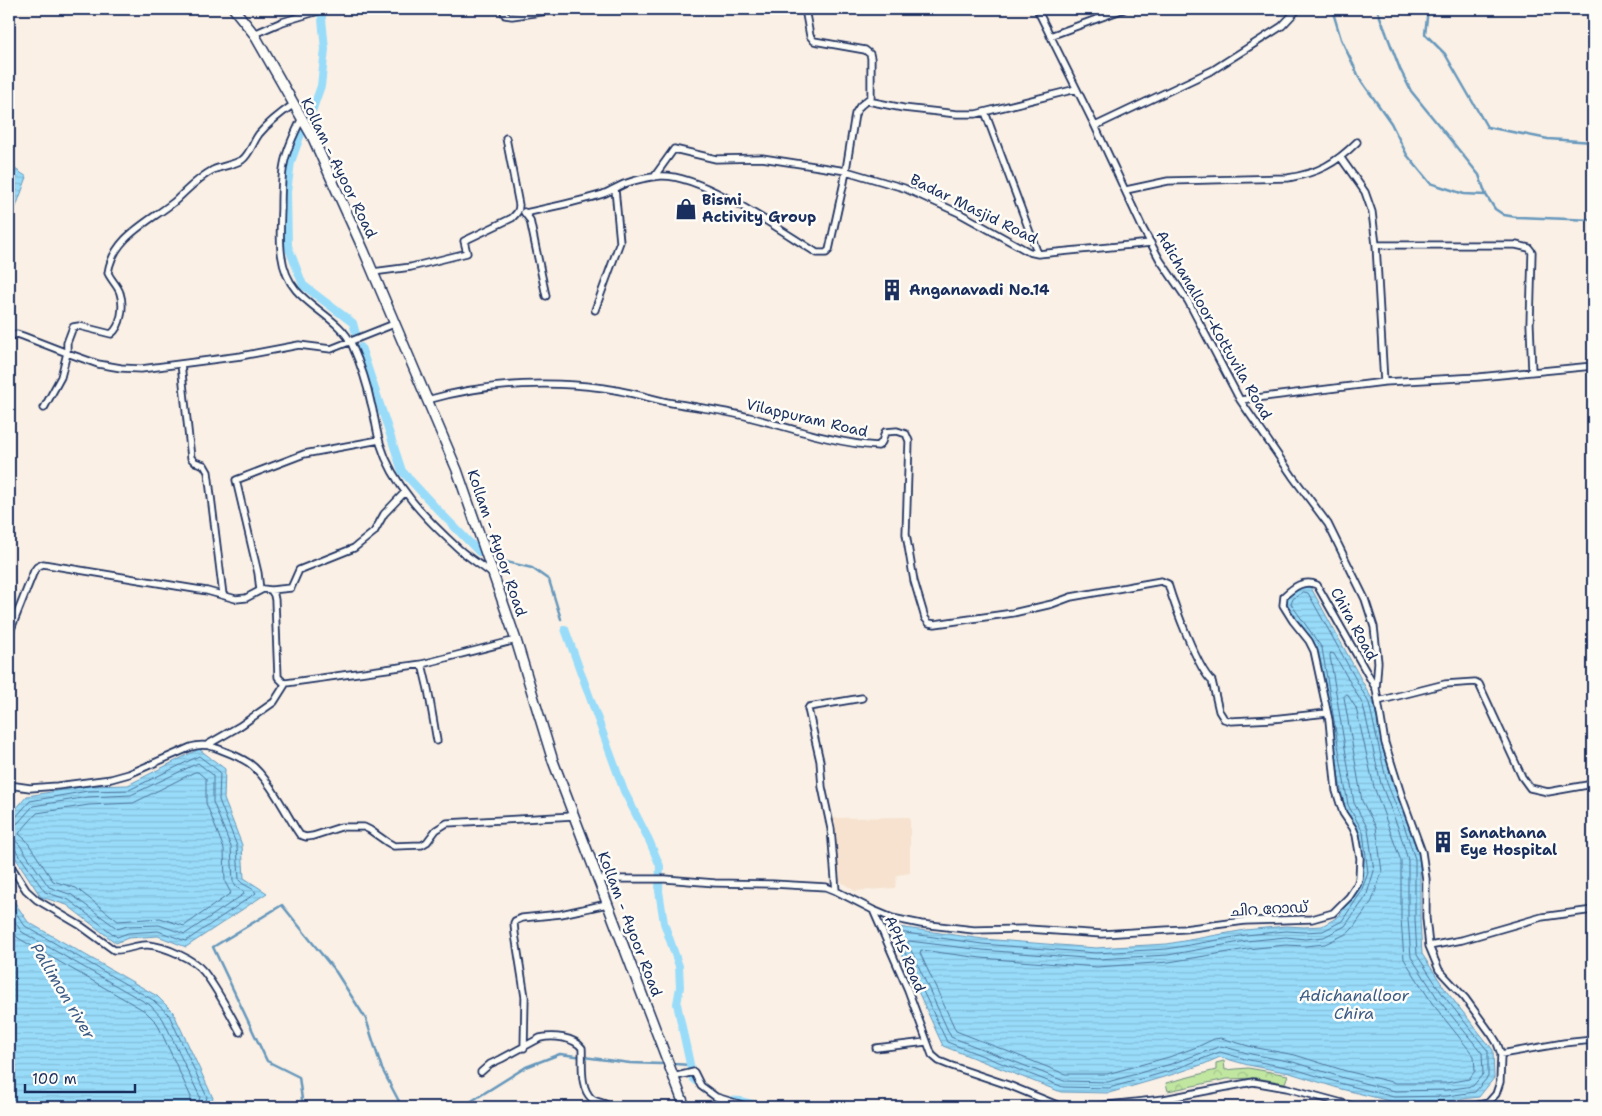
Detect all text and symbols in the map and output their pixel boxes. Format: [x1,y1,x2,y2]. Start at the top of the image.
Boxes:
street label: Kollam - Ayoor Road [296,94,382,242]
street label: Badar Masjid Road [907,169,1042,249]
place label: Bismi Activity Group [702,190,816,227]
shop icon: Bismi Activity Group [673,196,699,222]
street label: Adichanalloor-Kottuvila Road [1152,227,1277,424]
building icon: Anganavadi No.14 [879,277,905,303]
place label: Anganavadi No.14 [909,280,1050,300]
street label: Vilappuram Road [744,394,870,442]
street label: Kollam - Ayoor Road [462,467,532,620]
street label: Chira Road [1326,584,1382,664]
place label: Sanathana Eye Hospital [1460,823,1557,860]
building icon: Sanathana Eye Hospital [1430,829,1456,855]
street label: Kollam - Ayoor Road [593,849,667,1000]
street label: ചിറ റോഡ് [1230,897,1310,921]
street label: APHS Road [880,913,930,996]
water label: Pallimon river [26,939,100,1043]
water label: Adichanalloor Chira [1299,985,1409,1024]
scale bar [25,1061,135,1093]
text: 100 m [32,1069,77,1089]

